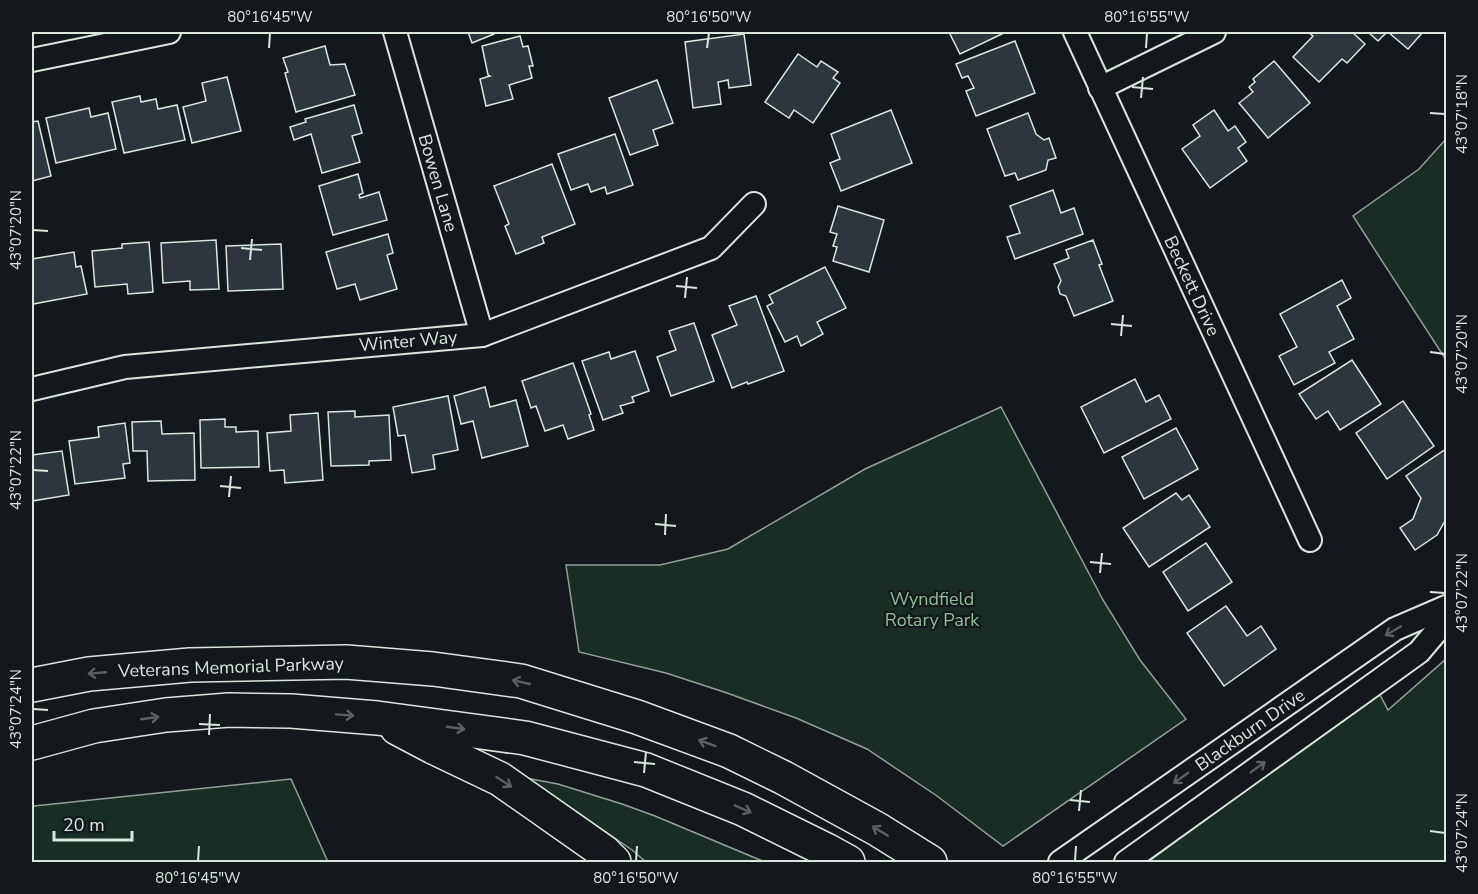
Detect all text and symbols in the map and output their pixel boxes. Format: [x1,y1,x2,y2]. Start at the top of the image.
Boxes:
text: 80°16'45"W [227,7,313,27]
text: 80°16'50"W [666,7,752,27]
text: 80°16'55"W [1104,7,1190,27]
text: 43°07'18"N [1452,74,1472,154]
street label: Bowen Lane [413,131,463,235]
text: 43°07'20"N [6,190,26,270]
street label: Beckett Drive [1158,232,1226,340]
text: 43°07'20"N [1452,314,1472,394]
street label: Winter Way [358,325,459,357]
text: 43°07'22"N [6,430,26,510]
text: 43°07'22"N [1452,553,1472,633]
park label: Wyndfield Rotary Park [885,587,980,632]
one-way arrow [1385,625,1402,637]
street label: Veterans Memorial Parkway [117,651,345,683]
one-way arrow [88,668,108,679]
text: 43°07'24"N [6,669,26,749]
one-way arrow [512,676,531,688]
street label: Blackburn Drive [1190,683,1310,777]
one-way arrow [334,710,354,721]
one-way arrow [140,712,160,723]
one-way arrow [445,723,465,734]
one-way arrow [698,737,716,748]
one-way arrow [1250,761,1266,773]
one-way arrow [1174,772,1190,784]
one-way arrow [495,777,512,789]
text: 43°07'24"N [1452,793,1472,873]
scale bar [54,804,132,842]
one-way arrow [734,804,752,815]
text: 20 m [63,813,105,837]
one-way arrow [872,825,889,837]
text: 80°16'45"W [155,868,241,888]
text: 80°16'50"W [593,868,679,888]
text: 80°16'55"W [1032,868,1118,888]

